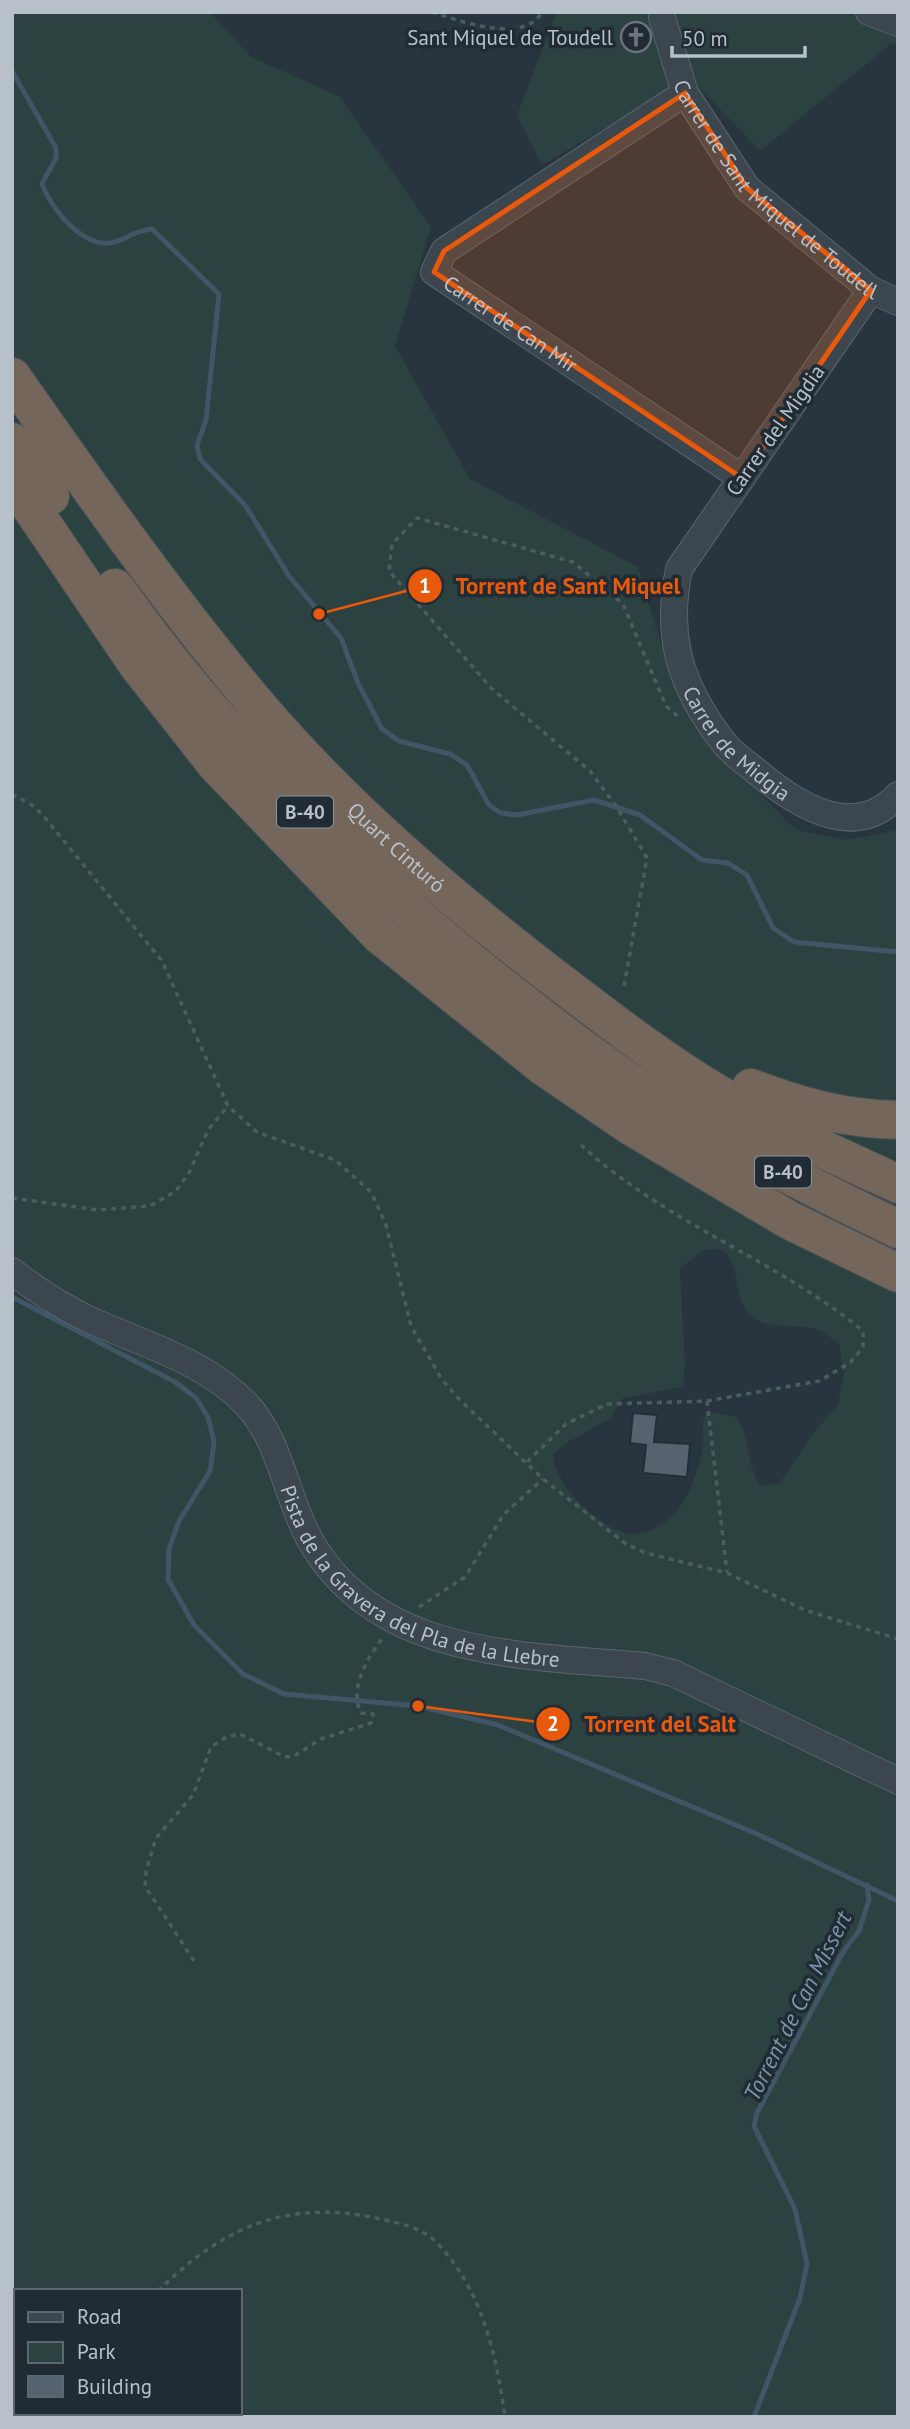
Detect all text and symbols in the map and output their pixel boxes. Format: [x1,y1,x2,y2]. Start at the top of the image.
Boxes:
scale bar [672,14,805,58]
church icon: Sant Miquel de Toudell [619,20,653,54]
place label: Sant Miquel de Toudell [407,24,613,51]
text: 50 m [682,25,728,52]
street label: Carrer de Sant Miquel de Toudell [668,77,882,305]
street label: Carrer de Can Mir [439,269,583,378]
street label: Carrer del Migdia [720,359,830,501]
callout: Torrent de Sant Miquel [407,564,695,608]
text: Torrent de Sant Miquel [456,571,680,600]
text: 1 [419,572,431,599]
street label: Carrer de Midgia [677,682,796,806]
road number: B-40 [277,796,333,828]
street label: Quart Cinturó [342,796,451,898]
road number: B-40 [755,1156,811,1188]
street label: Pista de la Gravera del Pla de la Llebre [275,1481,561,1673]
callout: Torrent del Salt [536,1702,750,1746]
text: Torrent del Salt [584,1709,736,1738]
text: 2 [547,1710,559,1737]
water label: Torrent de Can Missert [737,1905,858,2106]
legend [14,2289,242,2415]
text: Road [77,2303,121,2330]
text: Park [77,2338,116,2365]
text: Building [77,2373,152,2400]

